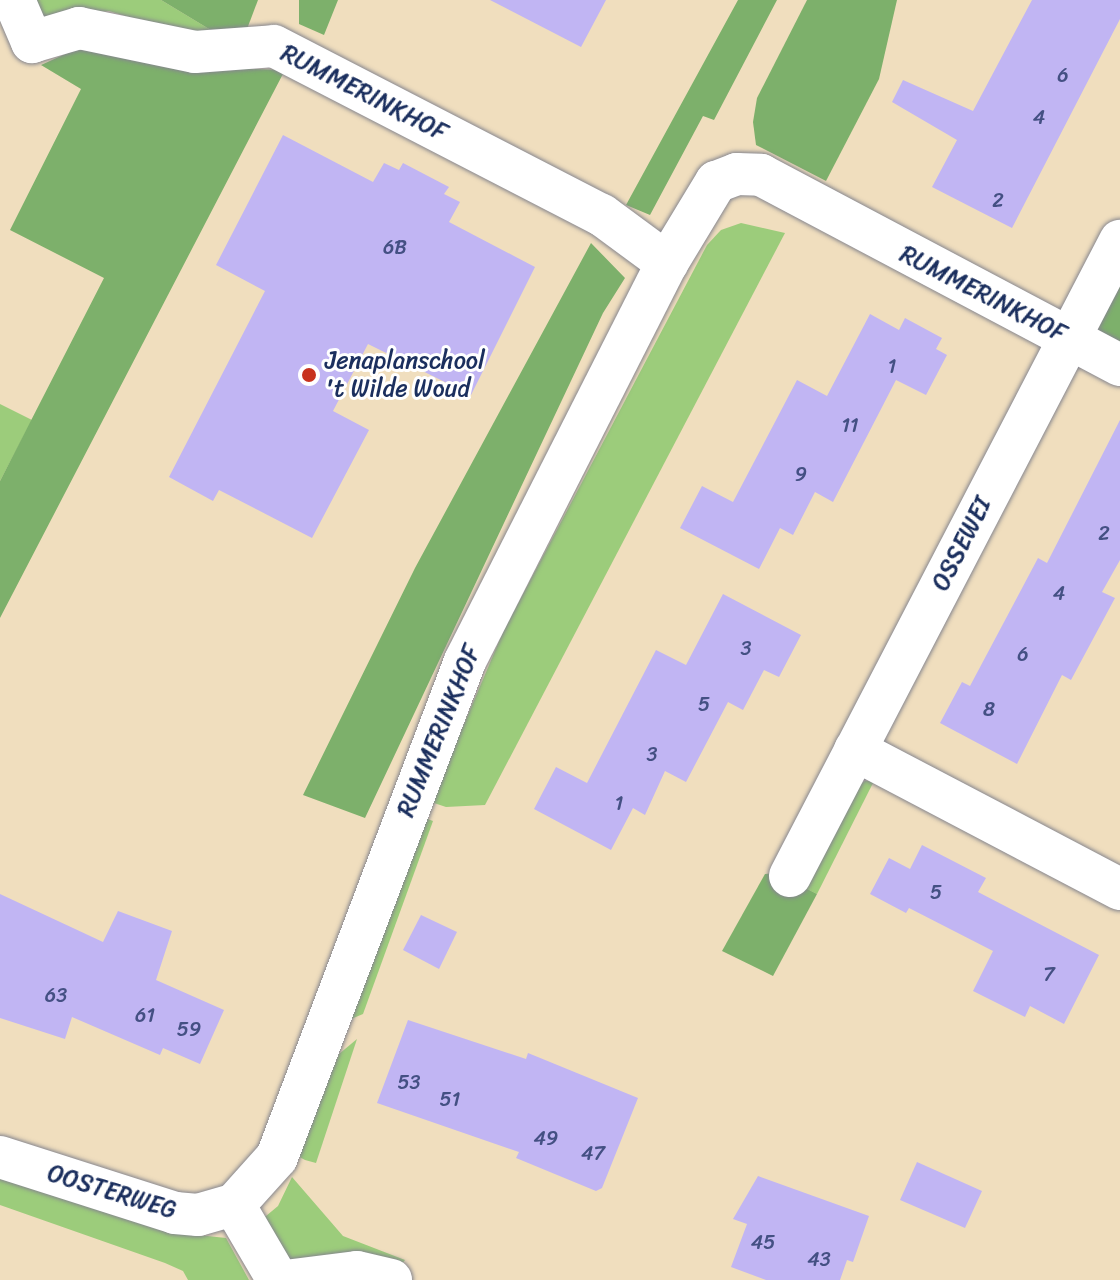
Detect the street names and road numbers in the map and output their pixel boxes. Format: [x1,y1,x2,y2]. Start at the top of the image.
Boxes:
street label: RUMMERINKHOF [276,39,452,147]
street label: RUMMERINKHOF [895,240,1071,348]
street label: OSSEWEI [926,492,998,596]
street label: RUMMERINKHOF [391,641,487,821]
street label: OOSTERWEG [44,1159,180,1225]

